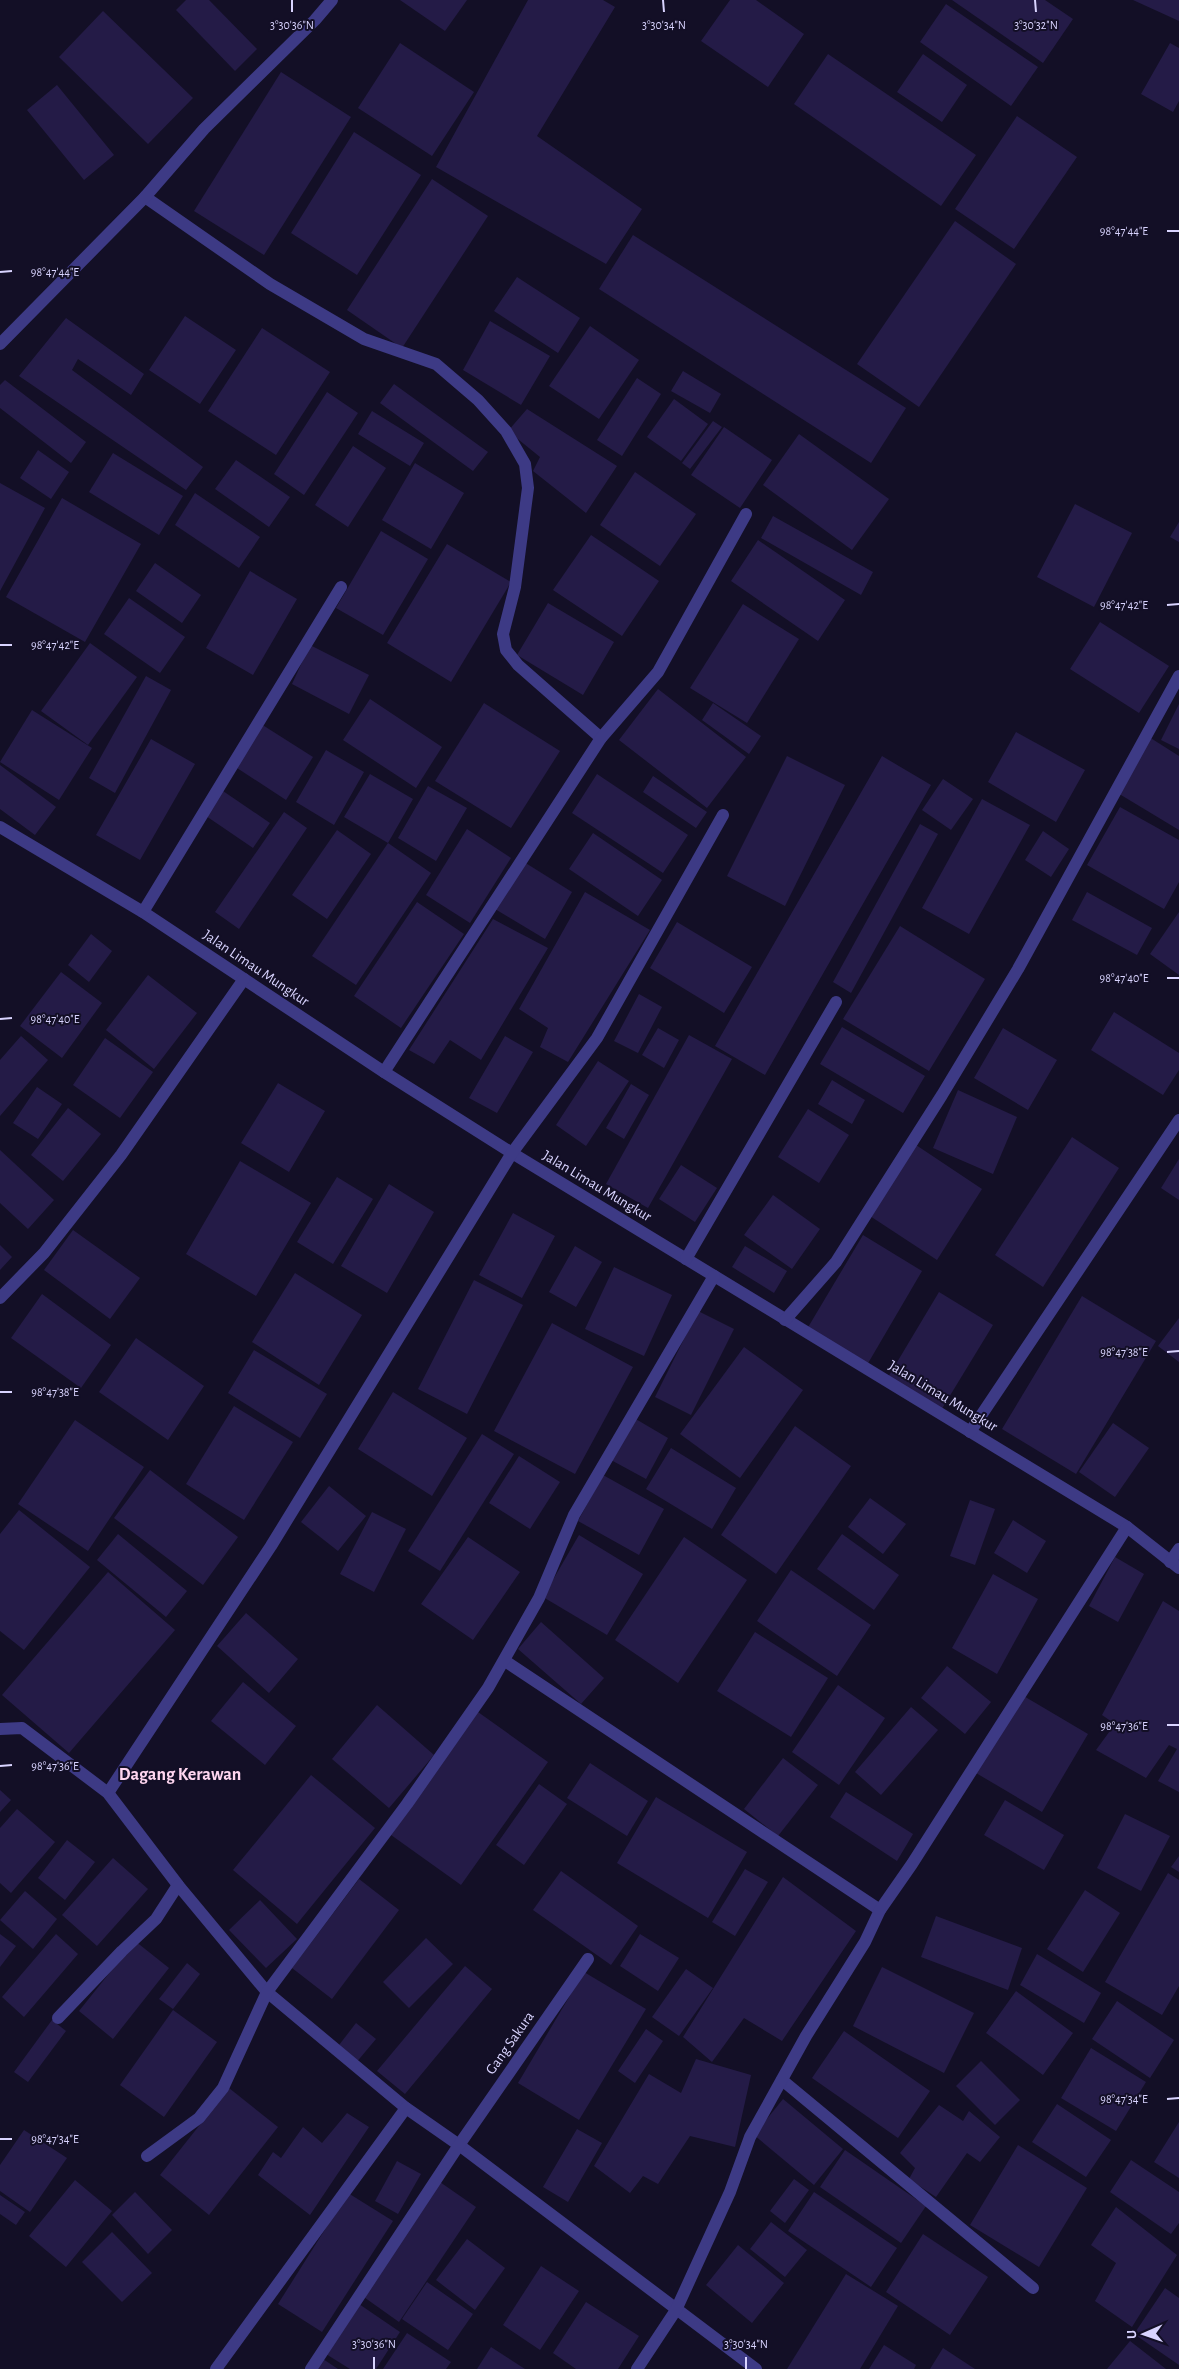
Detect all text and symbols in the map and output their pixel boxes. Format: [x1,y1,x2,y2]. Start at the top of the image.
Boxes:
text: 3°30'36"N [270,19,314,31]
text: 3°30'34"N [642,19,686,31]
text: 3°30'32"N [1014,19,1058,31]
text: 98°47'44"E [1100,225,1148,237]
text: 98°47'44"E [31,266,79,278]
text: 98°47'42"E [1100,599,1148,611]
text: 98°47'42"E [31,639,79,651]
street label: Jalan Limau Mungkur [200,927,312,1009]
text: 98°47'40"E [1100,972,1149,984]
text: 98°47'40"E [31,1013,80,1025]
street label: Jalan Limau Mungkur [540,1148,654,1224]
text: 98°47'38"E [1100,1346,1148,1358]
street label: Jalan Limau Mungkur [886,1358,1000,1434]
text: 98°47'38"E [31,1386,79,1398]
text: 98°47'36"E [1100,1720,1148,1732]
text: 98°47'36"E [31,1760,79,1772]
district label: Dagang Kerawan [119,1766,241,1784]
street label: Gang Sakura [483,2009,537,2077]
text: 98°47'34"E [1100,2093,1148,2105]
text: 98°47'34"E [31,2133,79,2145]
north arrow [1119,2309,1169,2359]
text: U [1125,2330,1139,2339]
text: 3°30'36"N [352,2338,396,2350]
text: 3°30'34"N [724,2338,768,2350]

